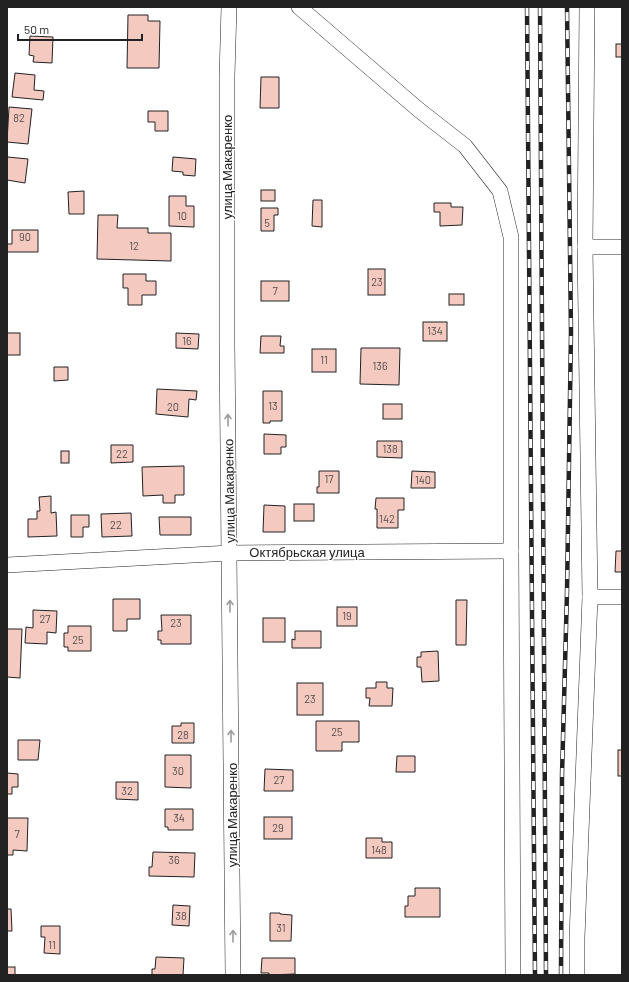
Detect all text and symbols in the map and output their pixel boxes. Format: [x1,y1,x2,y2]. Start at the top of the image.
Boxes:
scale bar [18,16,142,42]
text: 50 m [24,22,49,36]
house number: 82 [13,111,25,124]
street label: улица Макаренко [219,115,235,219]
house number: 10 [177,209,187,222]
house number: 5 [264,216,270,229]
house number: 90 [19,230,31,243]
house number: 12 [129,239,139,252]
house number: 23 [371,275,383,288]
house number: 7 [272,284,278,297]
house number: 134 [427,324,443,337]
house number: 16 [182,334,192,347]
house number: 11 [320,353,328,366]
house number: 136 [372,359,388,372]
house number: 13 [268,399,278,412]
house number: 20 [167,400,179,413]
one-way arrow [224,414,232,427]
street label: улица Макаренко [220,439,238,543]
house number: 138 [382,442,398,455]
house number: 22 [116,447,128,460]
house number: 17 [324,472,334,485]
house number: 140 [415,473,431,486]
house number: 142 [379,512,395,525]
house number: 22 [110,518,122,531]
street label: Октябрьская улица [249,544,366,560]
one-way arrow [227,600,234,613]
house number: 19 [342,609,352,622]
house number: 27 [39,612,51,625]
house number: 23 [170,616,182,629]
house number: 25 [72,633,84,646]
house number: 23 [304,692,316,705]
house number: 25 [331,725,343,738]
house number: 28 [177,728,189,741]
one-way arrow [228,730,235,743]
street label: улица Макаренко [224,763,240,867]
house number: 30 [172,764,184,777]
house number: 27 [273,773,285,786]
house number: 32 [121,784,133,797]
house number: 34 [173,811,185,824]
house number: 29 [272,821,284,834]
house number: 7 [14,827,20,840]
house number: 148 [371,843,387,856]
house number: 36 [168,853,180,866]
house number: 38 [175,909,187,922]
house number: 31 [276,921,286,934]
one-way arrow [229,930,237,943]
house number: 11 [48,938,56,951]

